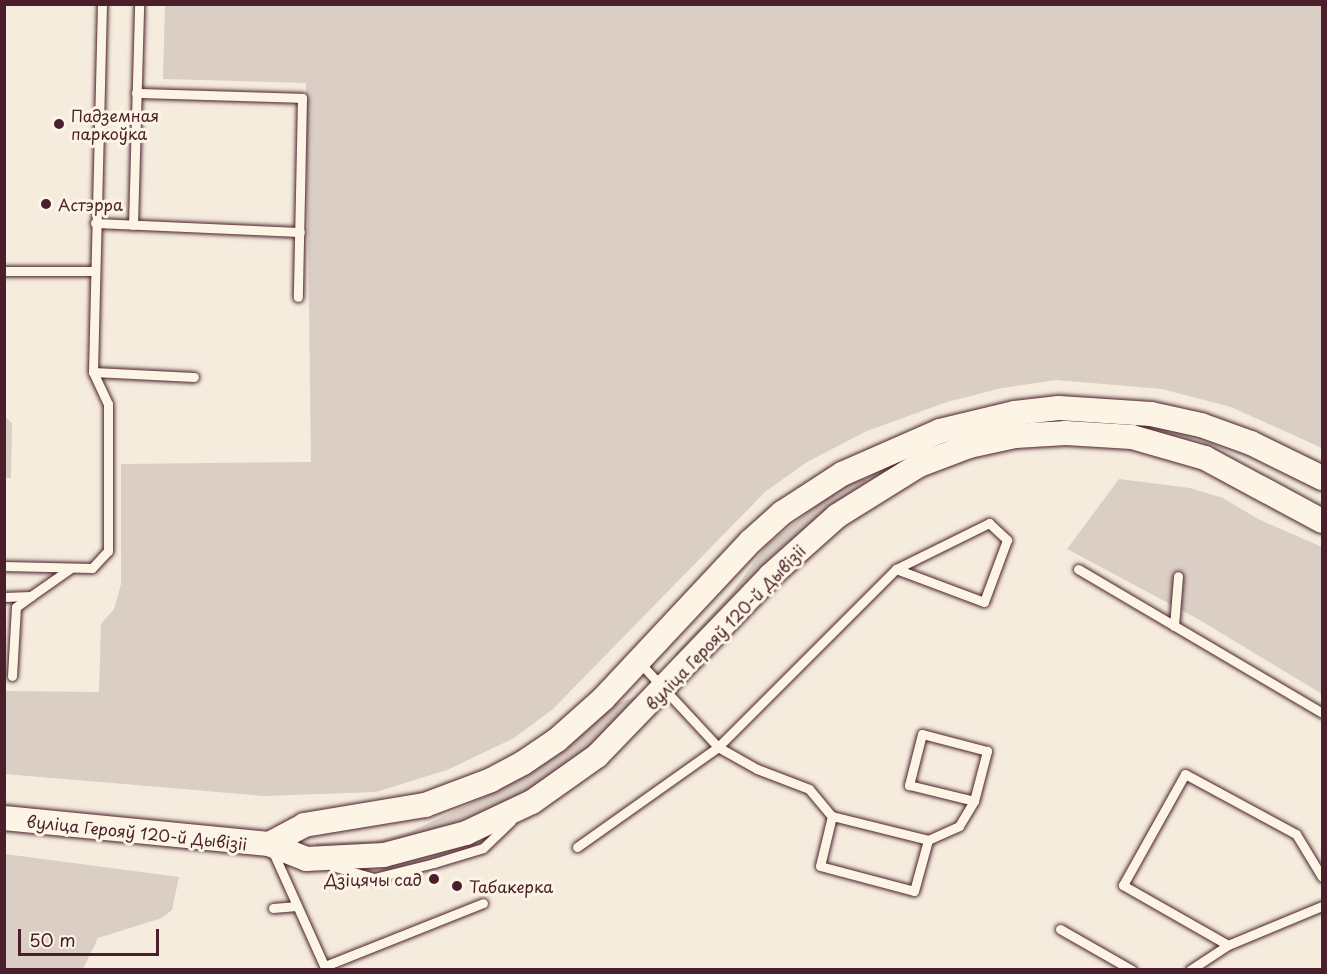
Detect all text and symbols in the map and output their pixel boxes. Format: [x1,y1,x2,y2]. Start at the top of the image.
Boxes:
place label: Падземная паркоўка [71,105,159,143]
marker: Падземная паркоўка [52,117,66,131]
place label: Астэрра [58,194,123,214]
marker: Астэрра [39,197,53,211]
street label: вуліца Герояў 120-й Дывізіі [641,540,809,714]
street label: вуліца Герояў 120-й Дывізіі [26,811,248,853]
place label: Дзіцячы сад [324,869,422,889]
marker: Дзіцячы сад [427,872,441,886]
place label: Табакерка [469,876,553,896]
marker: Табакерка [450,879,464,893]
scale bar [21,917,162,955]
text: 50 m [29,926,76,953]

